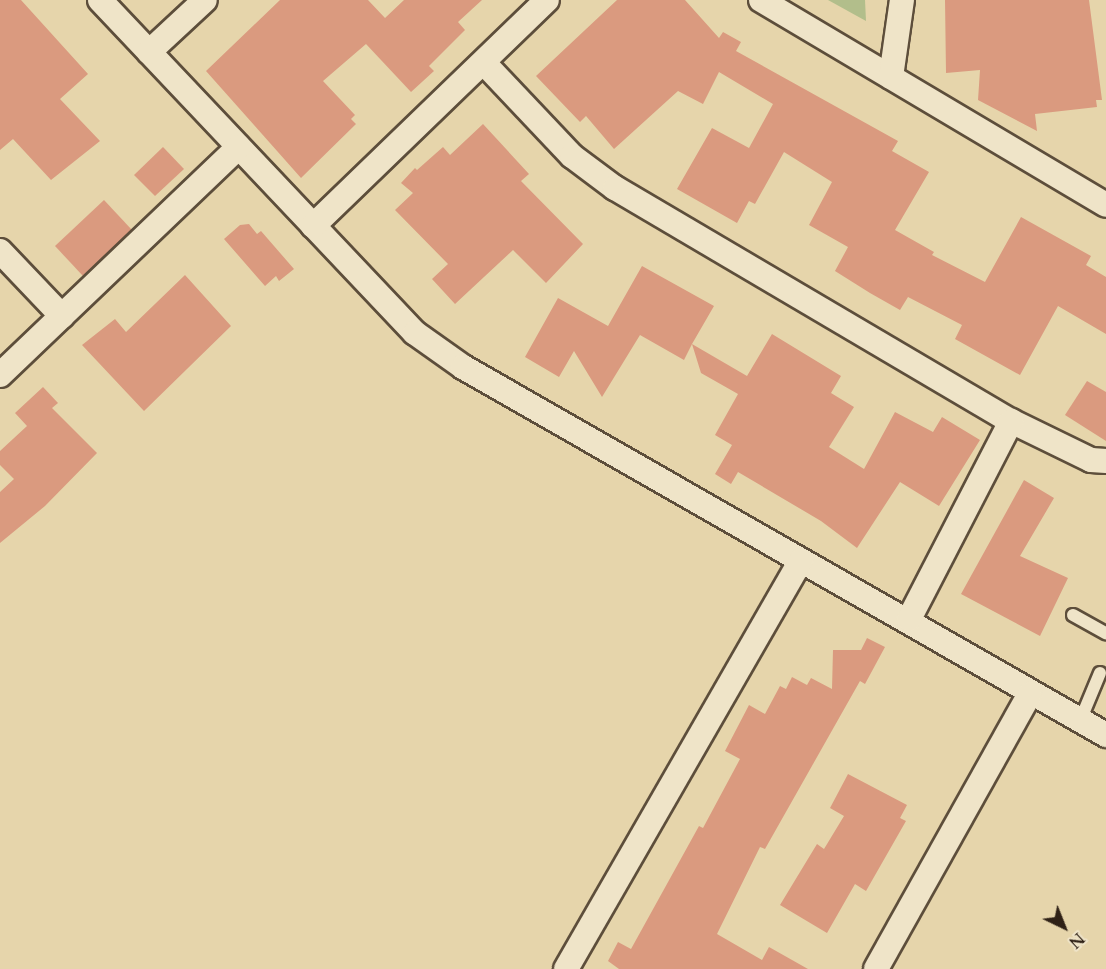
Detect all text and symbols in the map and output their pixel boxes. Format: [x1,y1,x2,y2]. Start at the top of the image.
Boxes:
north arrow [1034,897,1094,957]
text: N [1064,927,1089,953]

